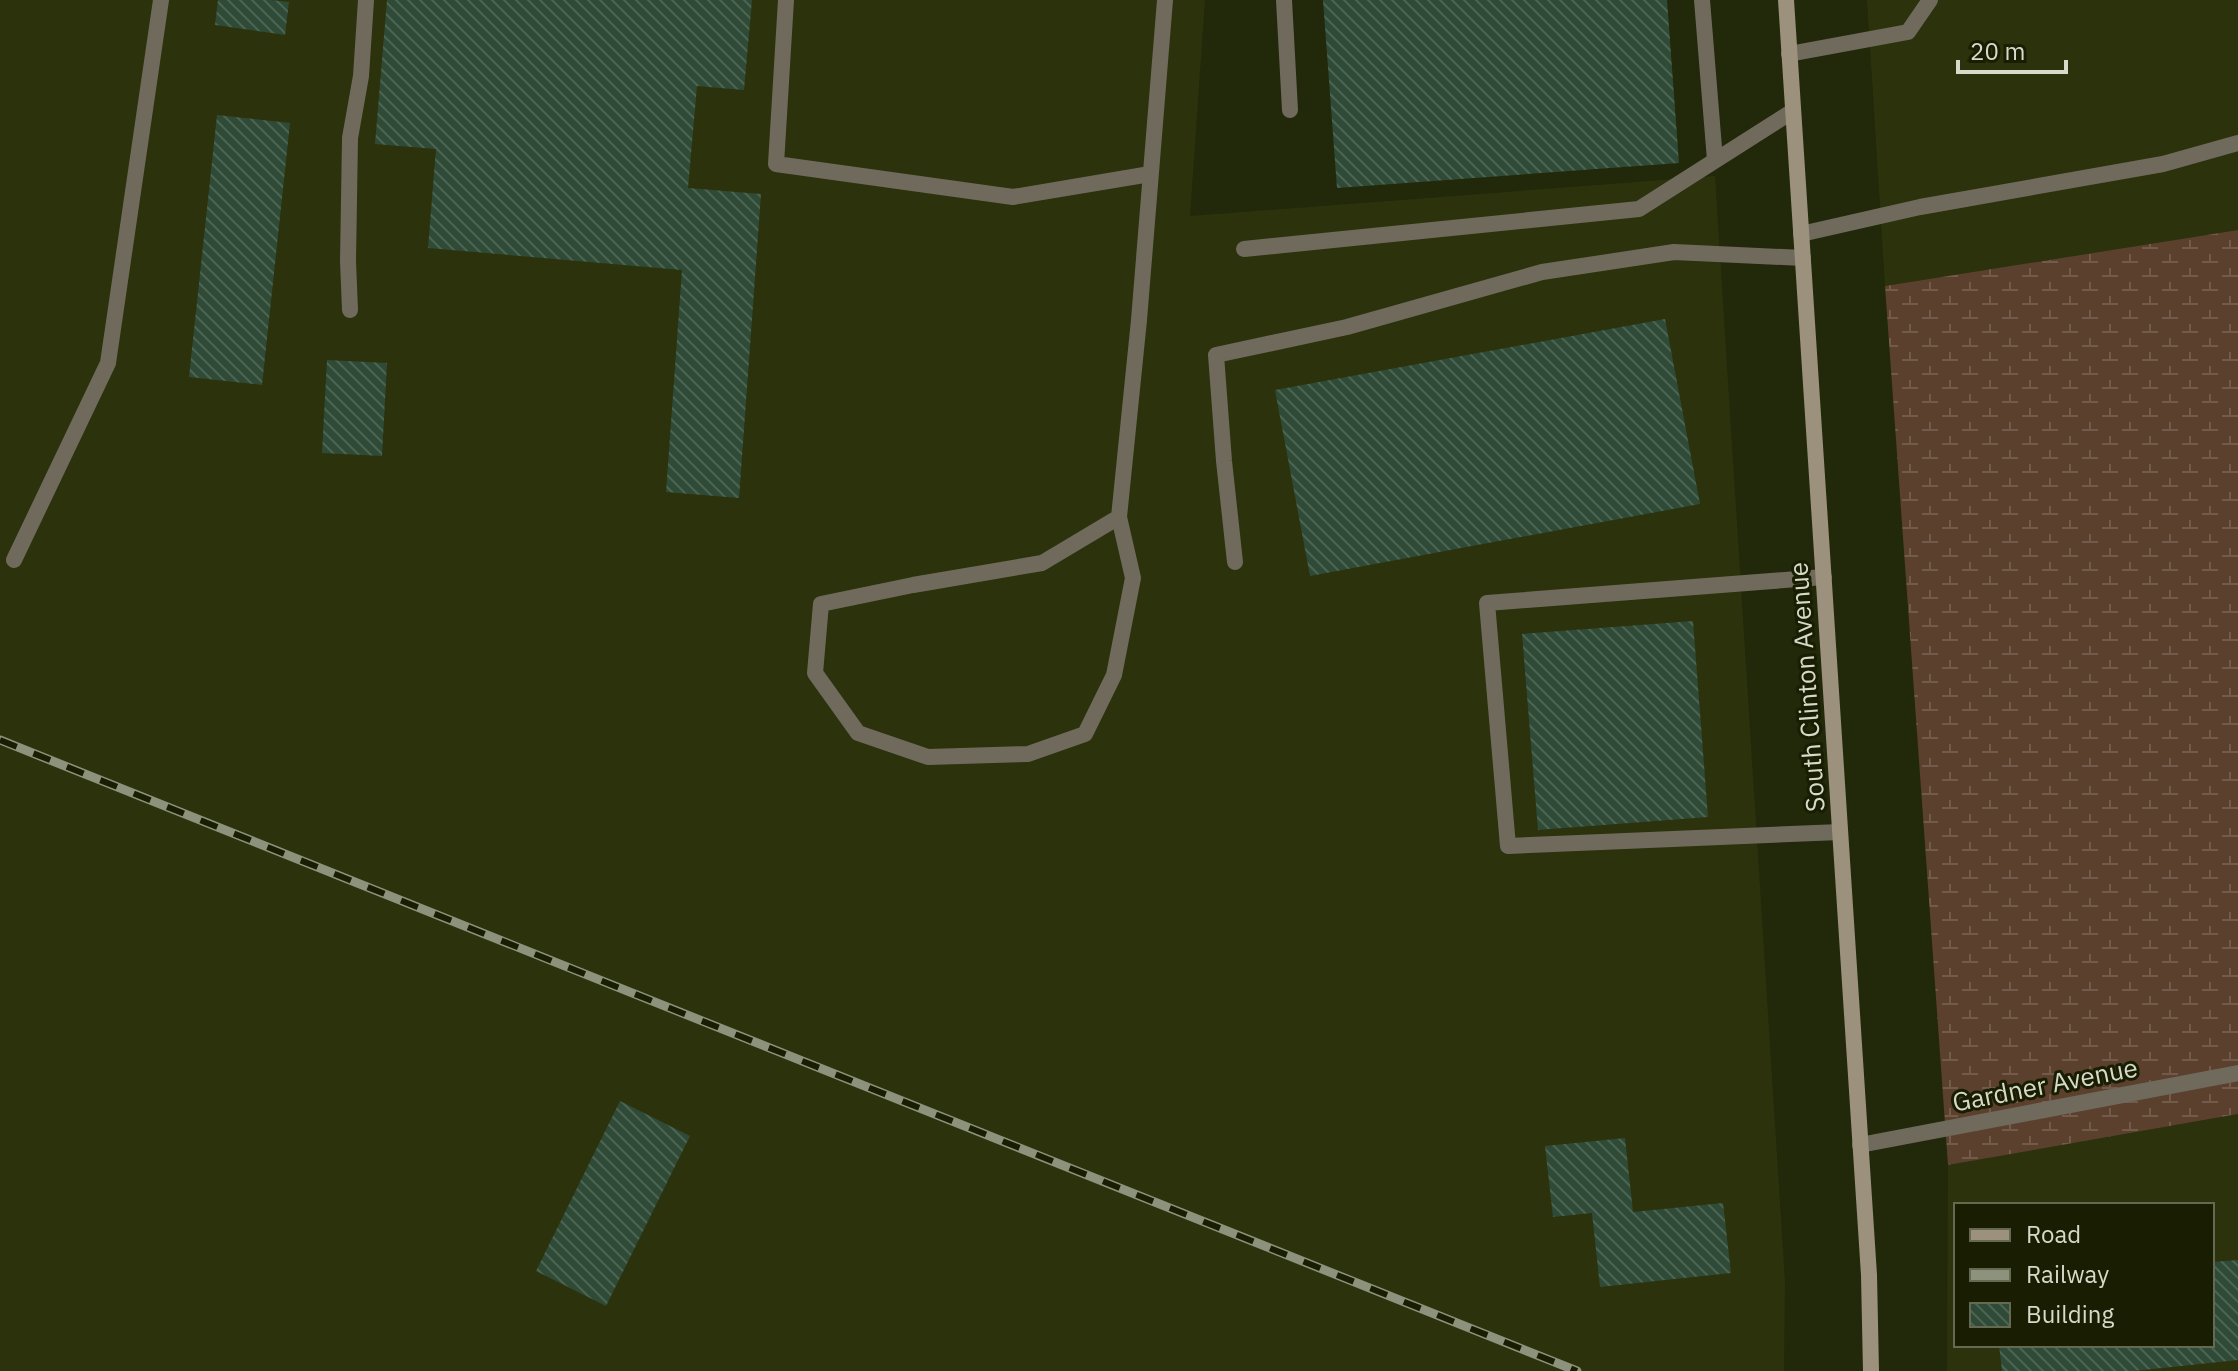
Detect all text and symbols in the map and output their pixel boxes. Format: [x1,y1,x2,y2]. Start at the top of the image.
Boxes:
scale bar [1958,24,2066,74]
text: 20 m [1970,35,2025,67]
street label: South Clinton Avenue [1780,561,1832,813]
street label: Gardner Avenue [1949,1049,2140,1119]
legend [1954,1203,2214,1347]
text: Road [2026,1218,2081,1250]
text: Railway [2026,1258,2109,1290]
text: Building [2026,1298,2114,1330]

